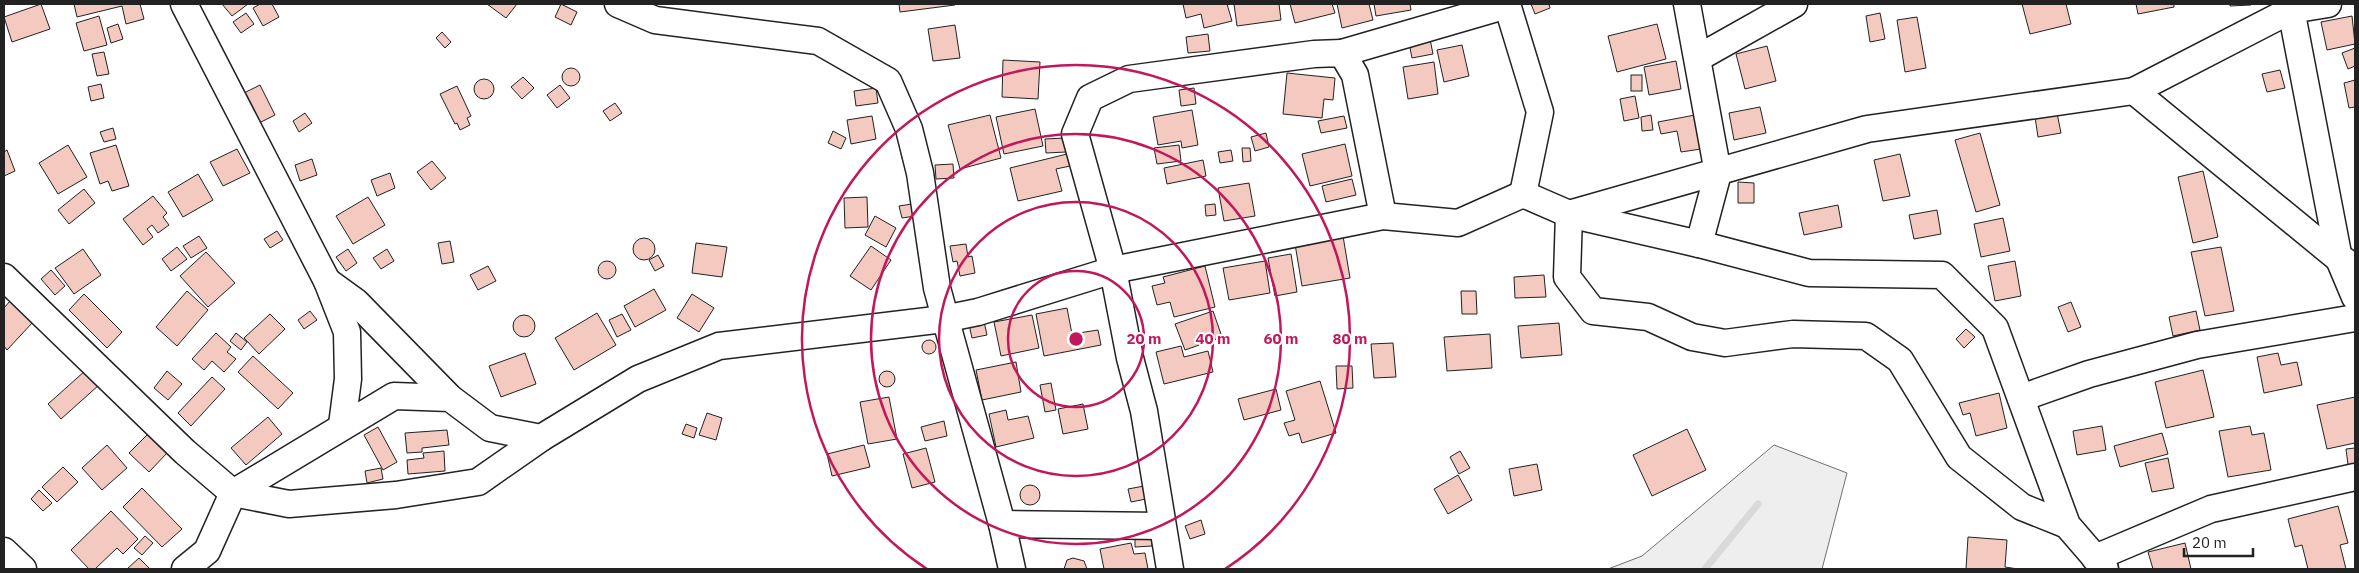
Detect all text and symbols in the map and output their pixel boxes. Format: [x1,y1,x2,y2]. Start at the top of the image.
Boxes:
text: 20 m [1127,329,1161,348]
text: 40 m [1196,329,1230,348]
text: 60 m [1264,329,1298,348]
text: 80 m [1333,329,1367,348]
centre of rings [1067,330,1085,348]
scale bar [2184,526,2253,558]
text: 20 m [2192,533,2227,552]

